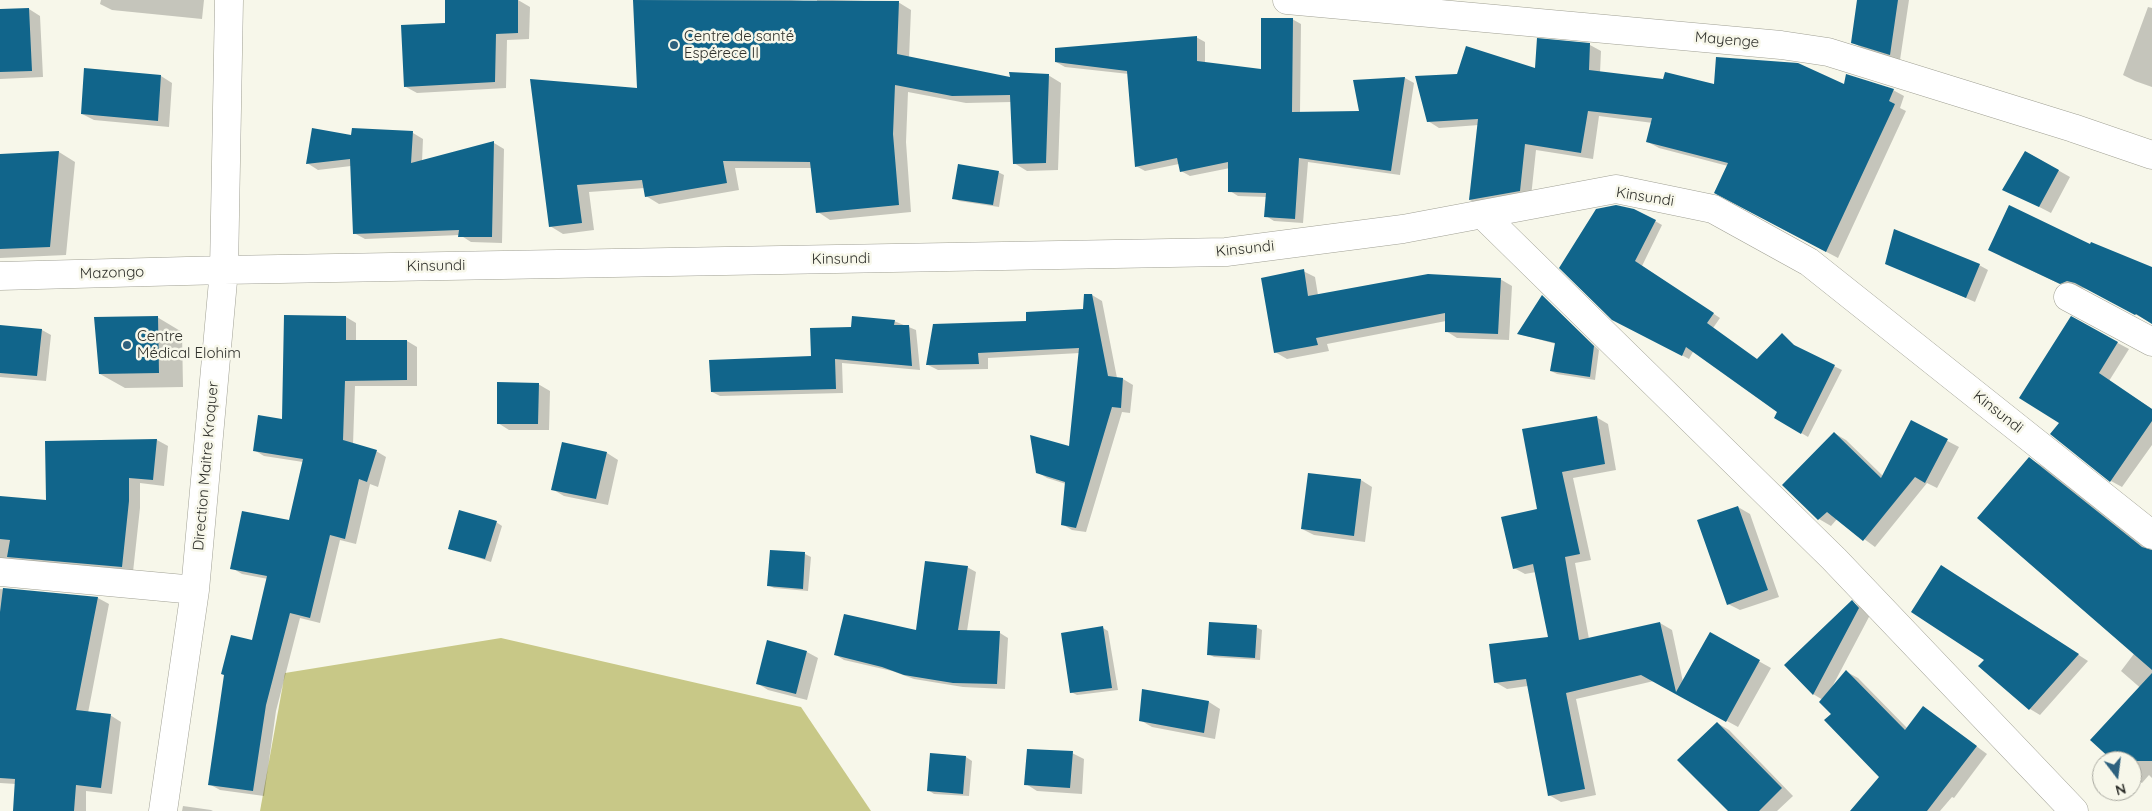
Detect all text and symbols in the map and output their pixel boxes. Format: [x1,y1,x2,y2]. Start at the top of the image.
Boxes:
place label: Centre de santé Espérece II [684,27,794,62]
street label: Mayenge [1694,28,1760,52]
marker: Centre de santé Espérece II [668,39,680,51]
street label: Kinsundi [1615,184,1675,210]
street label: Kinsundi [1215,237,1275,261]
street label: Kinsundi [812,249,870,269]
street label: Kinsundi [407,256,465,276]
street label: Mazongo [80,263,144,283]
place label: Centre Médical Elohim [137,327,241,362]
marker: Centre Médical Elohim [121,339,133,351]
street label: Direction Maitre Kroquer [190,381,222,551]
street label: Kinsundi [1969,387,2027,437]
north arrow [2092,751,2142,801]
text: N [2113,779,2128,800]

